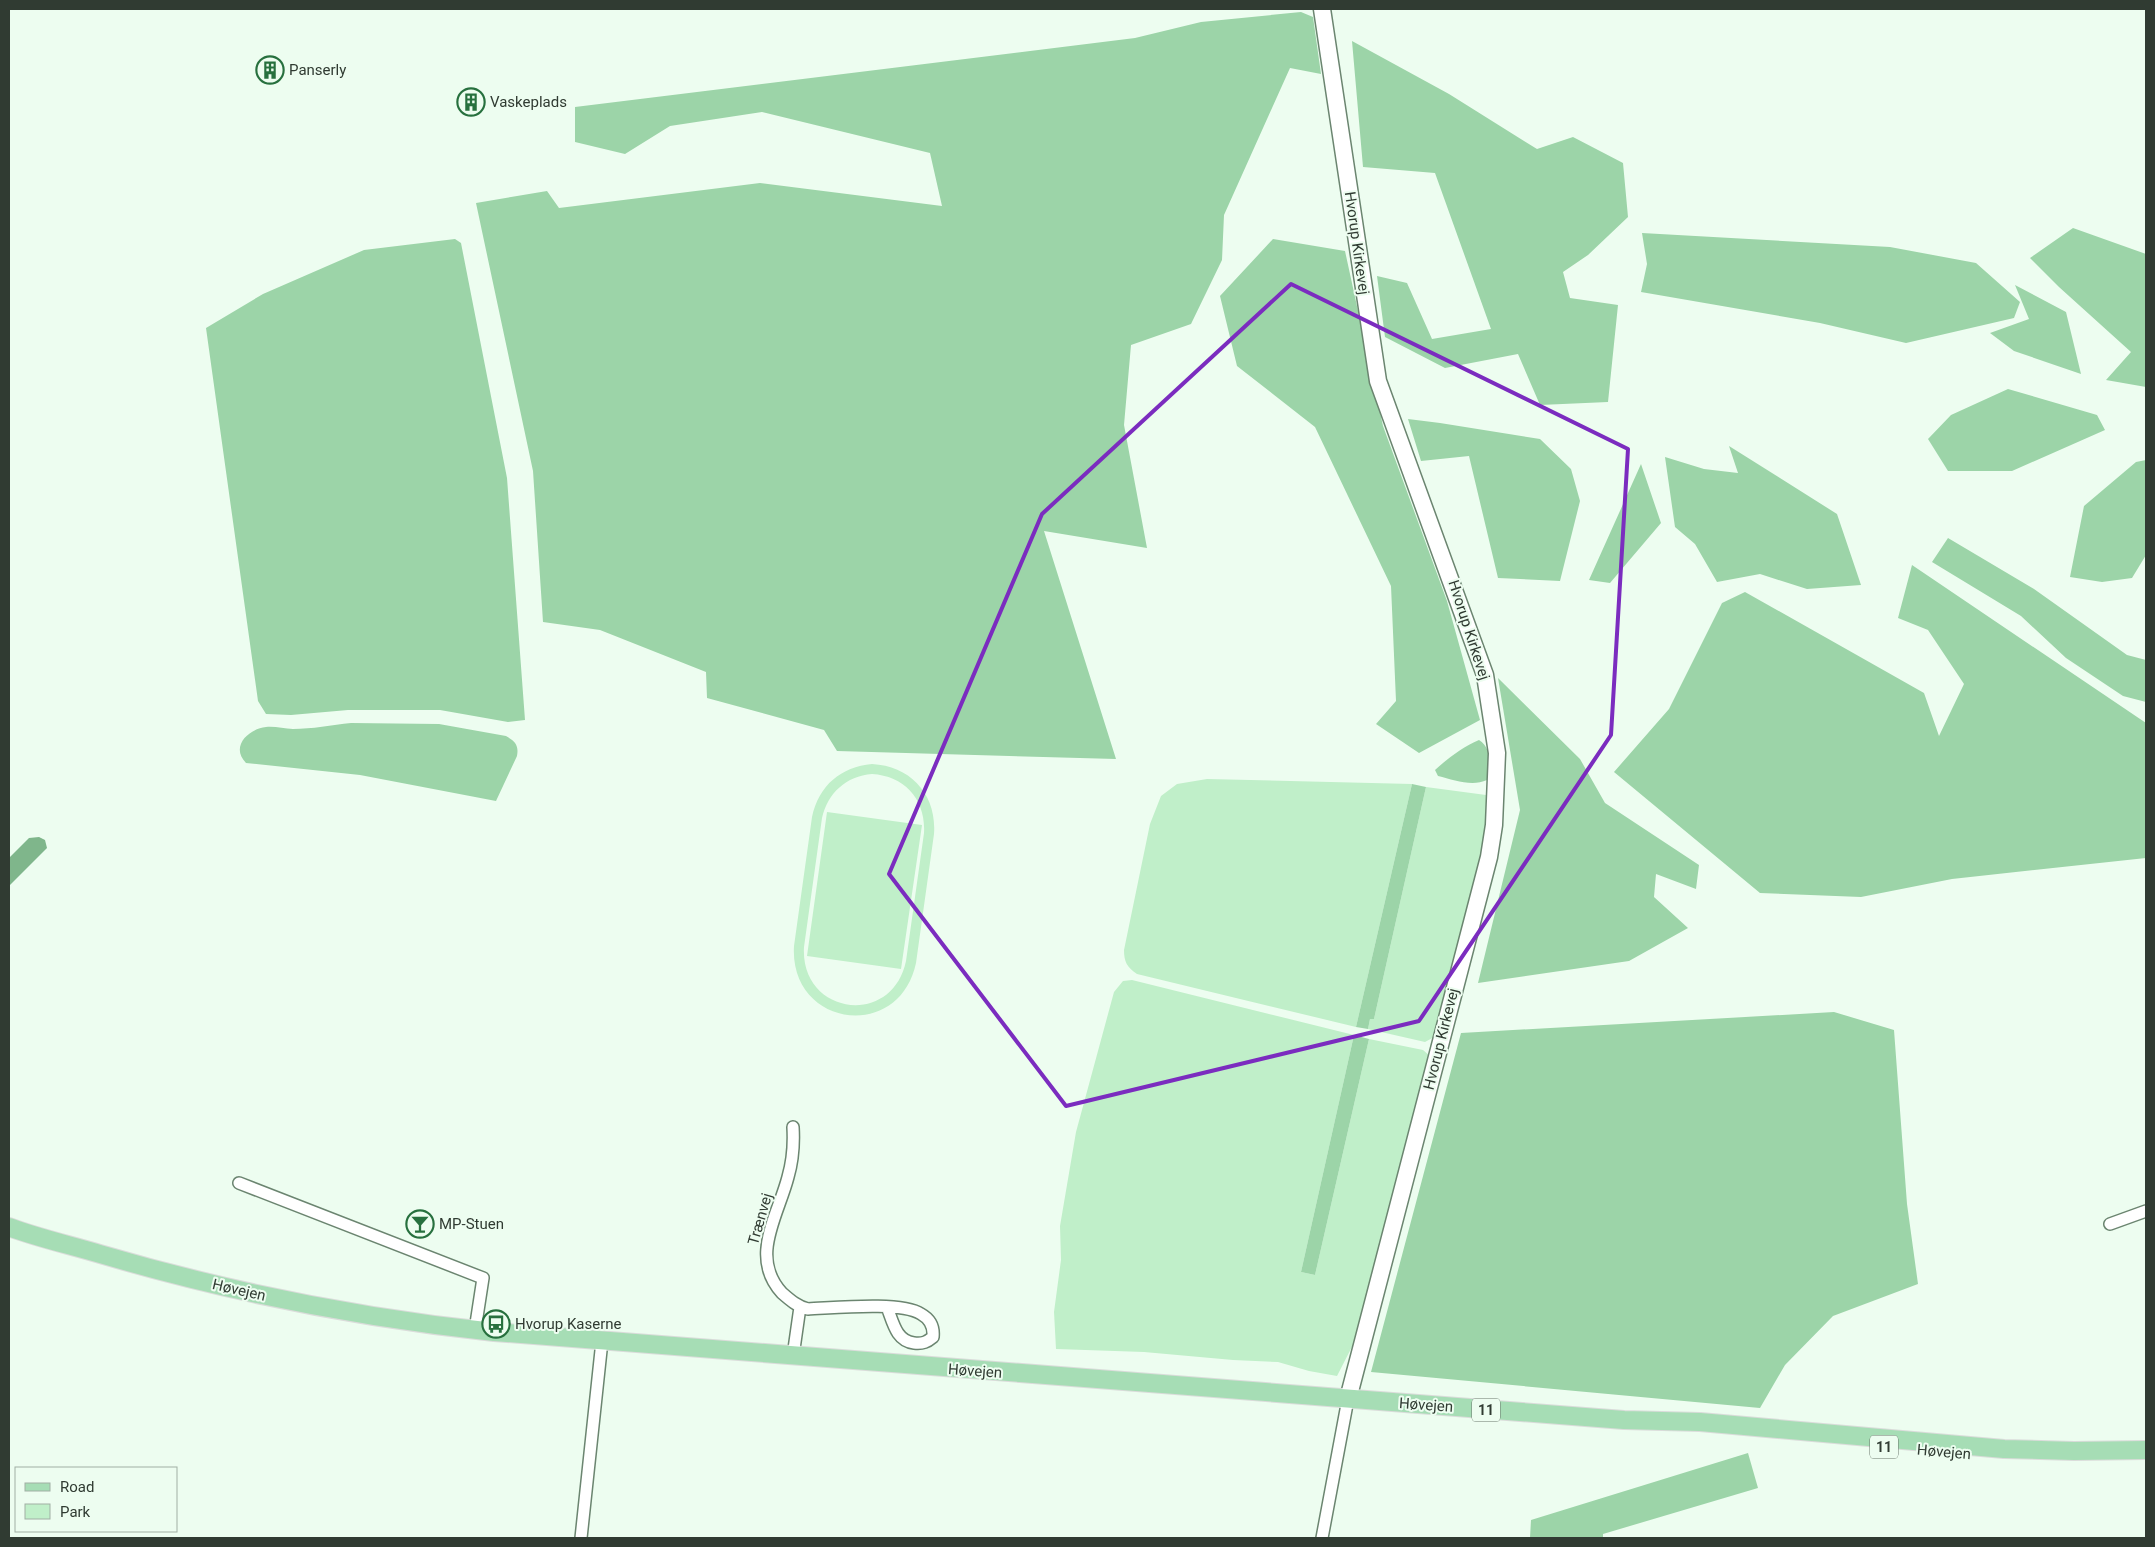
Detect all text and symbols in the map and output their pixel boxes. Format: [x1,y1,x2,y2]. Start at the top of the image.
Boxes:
building icon: Panserly [255,55,285,85]
place label: Panserly [289,61,346,79]
building icon: Vaskeplads [456,87,486,117]
place label: Vaskeplads [490,93,567,111]
street label: Hvorup Kirkevej [1341,190,1373,296]
street label: Hvorup Kirkevej [1444,578,1494,682]
street label: Hvorup Kirkevej [1420,986,1462,1092]
street label: Trænvej [744,1191,776,1247]
bar icon: MP-Stuen [405,1209,435,1239]
place label: MP-Stuen [439,1215,504,1233]
street label: Høvejen [211,1275,267,1305]
bus stop icon: Hvorup Kaserne [481,1309,511,1339]
place label: Hvorup Kaserne [515,1315,622,1333]
street label: Høvejen [947,1360,1003,1382]
street label: Høvejen [1398,1394,1454,1416]
road number: 11 [1472,1398,1500,1422]
road number: 11 [1870,1435,1898,1458]
street label: Høvejen [1916,1441,1972,1463]
legend [15,1467,178,1532]
text: Road [60,1478,94,1496]
text: Park [60,1503,91,1521]

